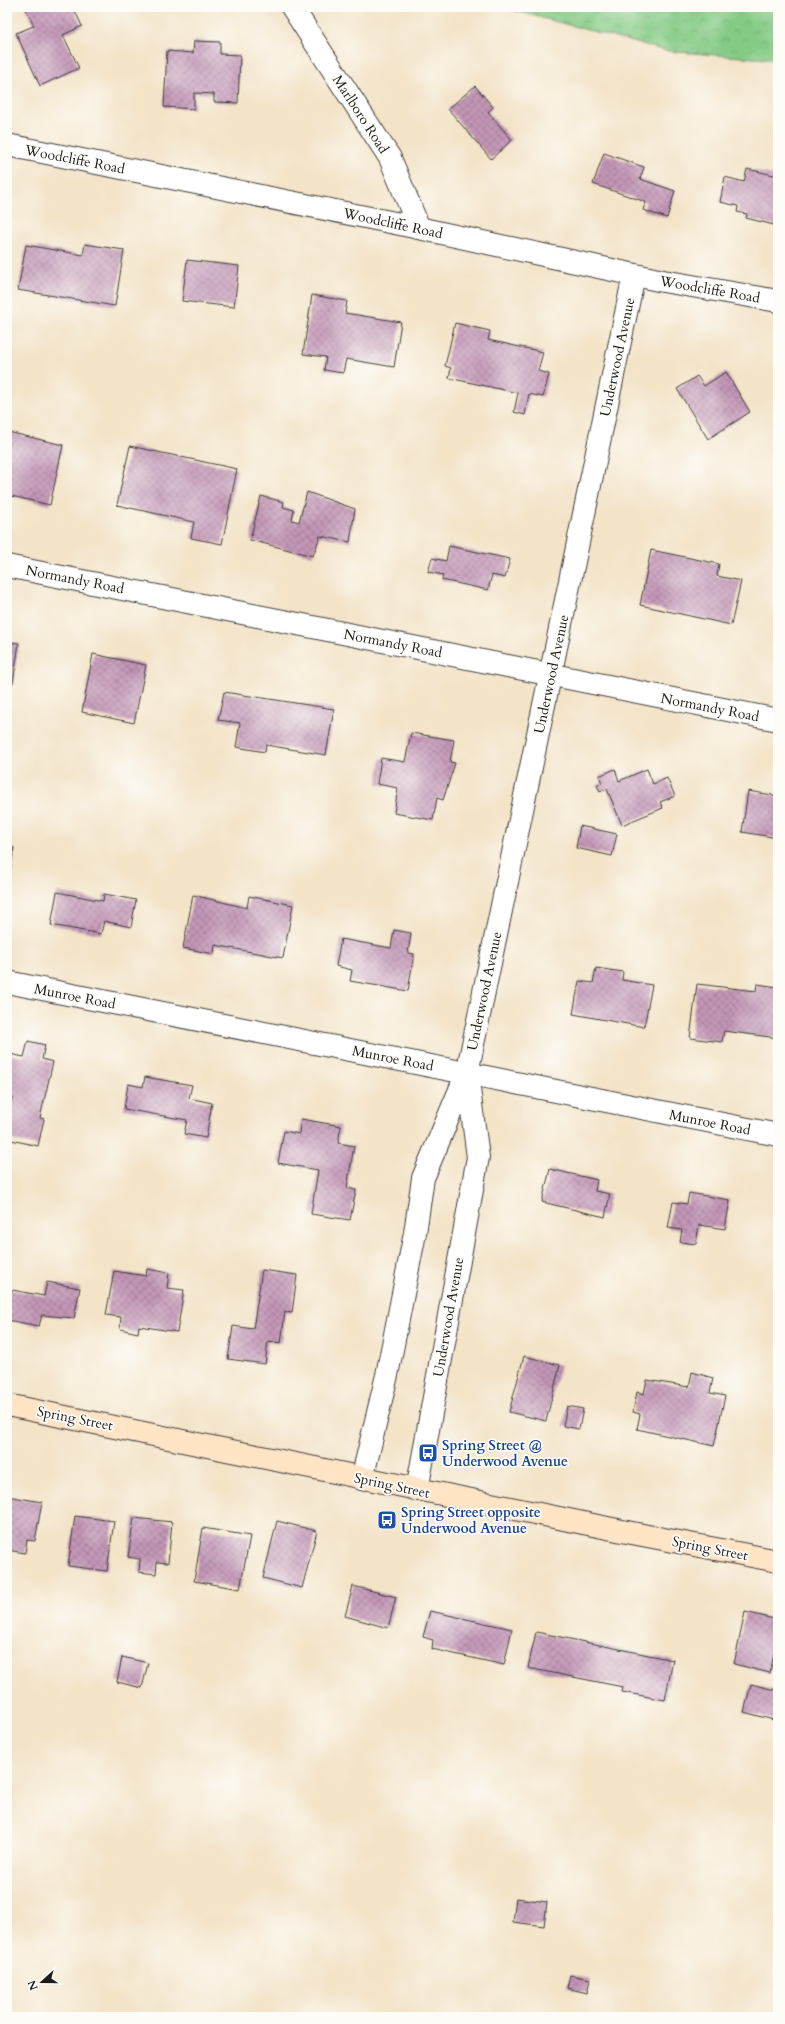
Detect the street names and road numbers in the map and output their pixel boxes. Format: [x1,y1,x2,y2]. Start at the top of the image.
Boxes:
street label: Marlboro Road [328,71,393,158]
street label: Woodcliffe Road [22,140,127,179]
street label: Woodcliffe Road [340,203,445,243]
street label: Woodcliffe Road [657,271,762,308]
street label: Underwood Avenue [596,296,639,418]
street label: Normandy Road [24,561,126,598]
street label: Underwood Avenue [530,613,573,735]
street label: Normandy Road [342,625,444,662]
street label: Normandy Road [659,689,761,726]
street label: Underwood Avenue [463,930,506,1052]
street label: Munroe Road [33,979,118,1014]
street label: Munroe Road [351,1041,436,1076]
street label: Munroe Road [668,1105,753,1140]
street label: Underwood Avenue [429,1256,468,1378]
street label: Spring Street [35,1402,115,1435]
street label: Spring Street [352,1468,432,1503]
street label: Spring Street [670,1532,750,1565]

